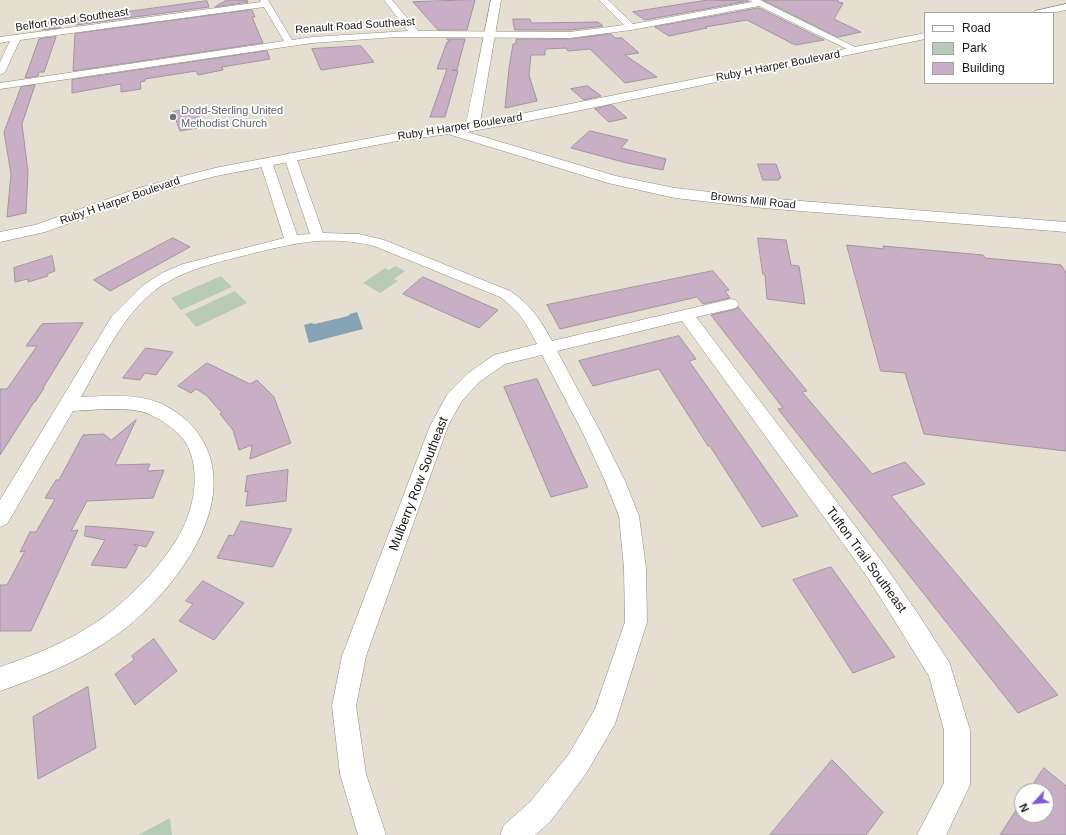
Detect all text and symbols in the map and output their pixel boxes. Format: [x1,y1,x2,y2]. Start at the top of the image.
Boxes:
street label: Belfort Road Southeast [15,6,129,34]
legend [924,12,1054,84]
street label: Renault Road Southeast [295,15,415,37]
text: Road [962,21,991,35]
text: Park [962,41,987,55]
street label: Ruby H Harper Boulevard [715,48,841,84]
text: Building [962,61,1005,75]
place label: Dodd-Sterling United Methodist Church [181,104,283,130]
street label: Ruby H Harper Boulevard [397,111,523,143]
marker: Dodd-Sterling United Methodist Church [168,112,178,122]
street label: Ruby H Harper Boulevard [58,174,182,228]
street label: Browns Mill Road [710,190,796,212]
street label: Mulberry Row Southeast [386,415,452,553]
street label: Tufton Trail Southeast [822,504,910,616]
north arrow [1014,783,1054,823]
text: N [1017,802,1031,814]

